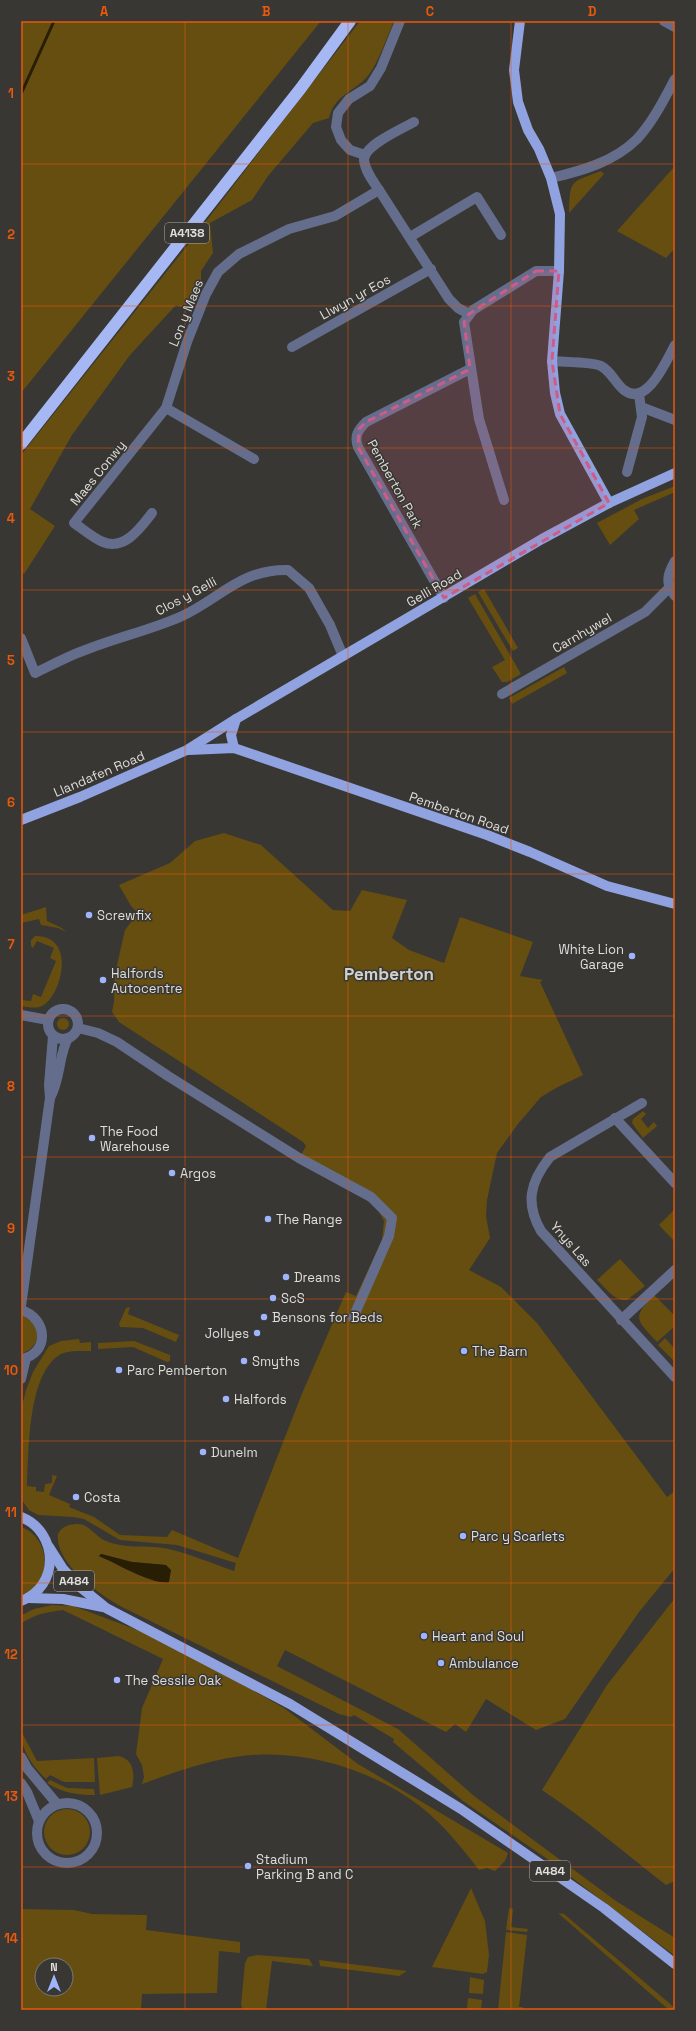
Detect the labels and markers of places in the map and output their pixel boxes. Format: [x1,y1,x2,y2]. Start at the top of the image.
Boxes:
place label: Screwfix [97,907,152,924]
marker: Screwfix [84,910,94,920]
place label: White Lion Garage [558,941,624,973]
marker: White Lion Garage [627,951,637,961]
place label: Halfords Autocentre [111,965,183,997]
marker: Halfords Autocentre [98,975,108,985]
place label: The Food Warehouse [100,1123,170,1155]
marker: The Food Warehouse [87,1133,97,1143]
place label: Argos [180,1165,216,1182]
marker: Argos [167,1168,177,1178]
place label: The Range [276,1211,342,1228]
marker: The Range [263,1214,273,1224]
place label: Dreams [294,1269,341,1286]
marker: Dreams [281,1272,291,1282]
place label: ScS [281,1290,305,1307]
marker: ScS [268,1293,278,1303]
place label: Bensons for Beds [272,1309,383,1326]
marker: Bensons for Beds [259,1312,269,1322]
place label: Jollyes [205,1325,249,1342]
marker: Jollyes [252,1328,262,1338]
place label: The Barn [472,1343,528,1360]
marker: The Barn [459,1346,469,1356]
place label: Smyths [252,1353,300,1370]
marker: Smyths [239,1356,249,1366]
place label: Parc Pemberton [127,1362,227,1379]
marker: Parc Pemberton [114,1365,124,1375]
place label: Halfords [234,1391,287,1408]
marker: Halfords [221,1394,231,1404]
place label: Dunelm [211,1444,258,1461]
marker: Dunelm [198,1447,208,1457]
place label: Costa [84,1489,121,1506]
marker: Costa [71,1492,81,1502]
place label: Parc y Scarlets [471,1528,565,1545]
marker: Parc y Scarlets [458,1531,468,1541]
place label: Heart and Soul [432,1628,524,1645]
marker: Heart and Soul [419,1631,429,1641]
place label: Ambulance [449,1655,519,1672]
marker: Ambulance [436,1658,446,1668]
place label: The Sessile Oak [125,1672,222,1689]
marker: The Sessile Oak [112,1675,122,1685]
place label: Stadium Parking B and C [256,1851,353,1883]
marker: Stadium Parking B and C [243,1861,253,1871]

